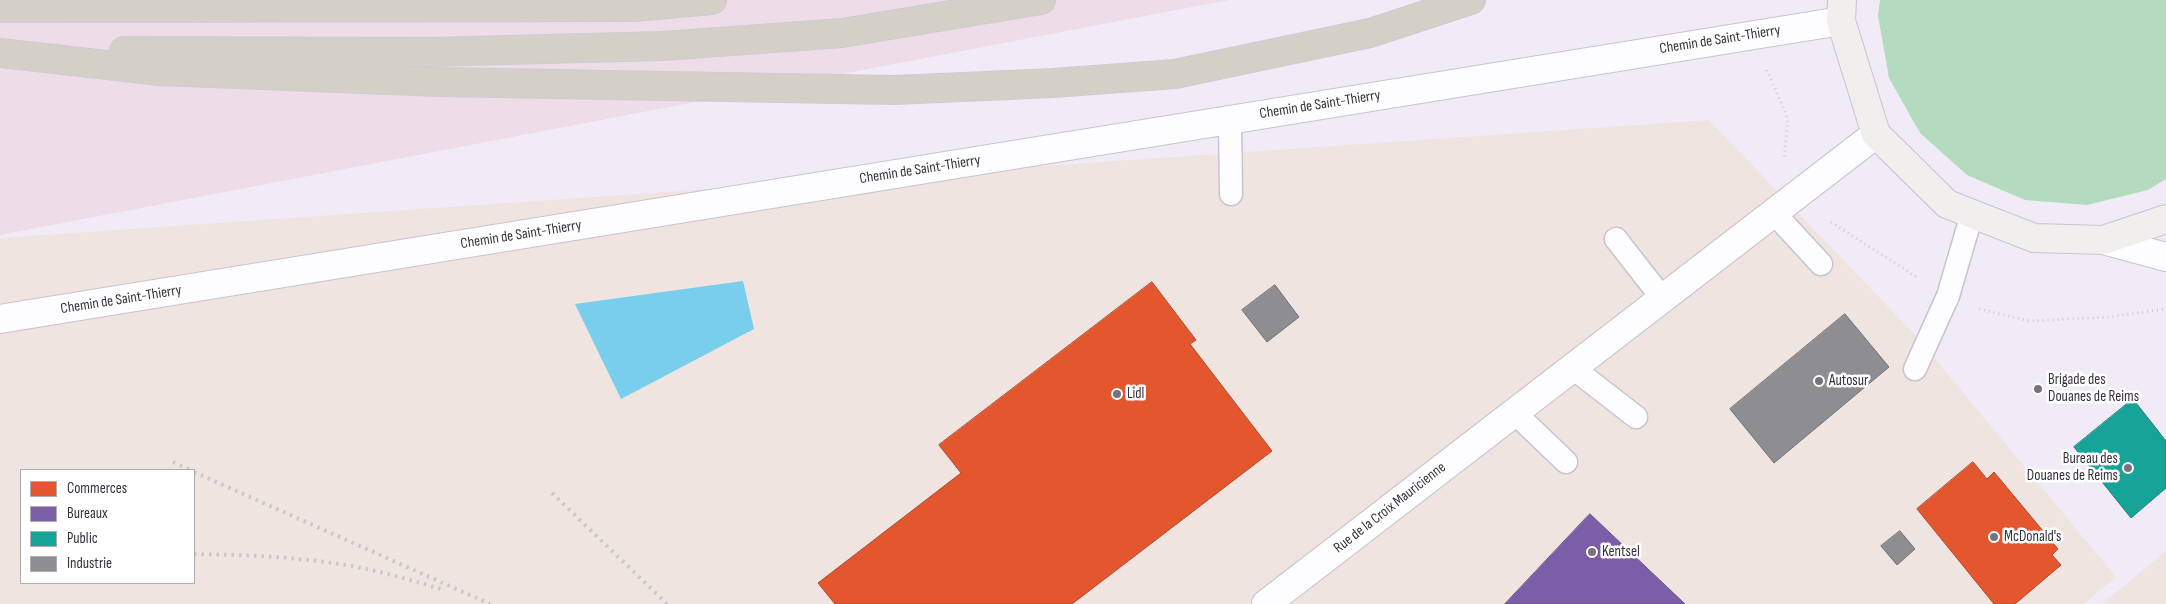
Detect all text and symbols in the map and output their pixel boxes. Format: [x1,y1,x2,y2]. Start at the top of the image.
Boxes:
street label: Chemin de Saint-Thierry [1658,22,1782,58]
street label: Chemin de Saint-Thierry [1258,87,1382,123]
street label: Chemin de Saint-Thierry [858,152,982,188]
street label: Chemin de Saint-Thierry [459,217,583,253]
street label: Chemin de Saint-Thierry [59,282,183,318]
place label: Brigade des Douanes de Reims [2048,371,2139,406]
place label: Autosur [1829,372,1868,390]
marker: Autosur [1813,375,1825,387]
marker: Brigade des Douanes de Reims [2032,383,2044,395]
place label: Lidl [1127,385,1144,403]
marker: Lidl [1111,388,1123,400]
place label: Bureau des Douanes de Reims [2027,450,2118,485]
street label: Rue de la Croix Mauricienne [1330,459,1450,557]
marker: Bureau des Douanes de Reims [2122,462,2134,474]
legend [20,469,195,584]
text: Commerces [67,479,127,498]
text: Bureaux [67,504,108,523]
place label: McDonald's [2004,528,2061,546]
text: Public [67,529,98,548]
marker: McDonald's [1988,531,2000,543]
place label: Kentsel [1602,543,1640,561]
marker: Kentsel [1586,546,1598,558]
text: Industrie [67,554,112,573]

